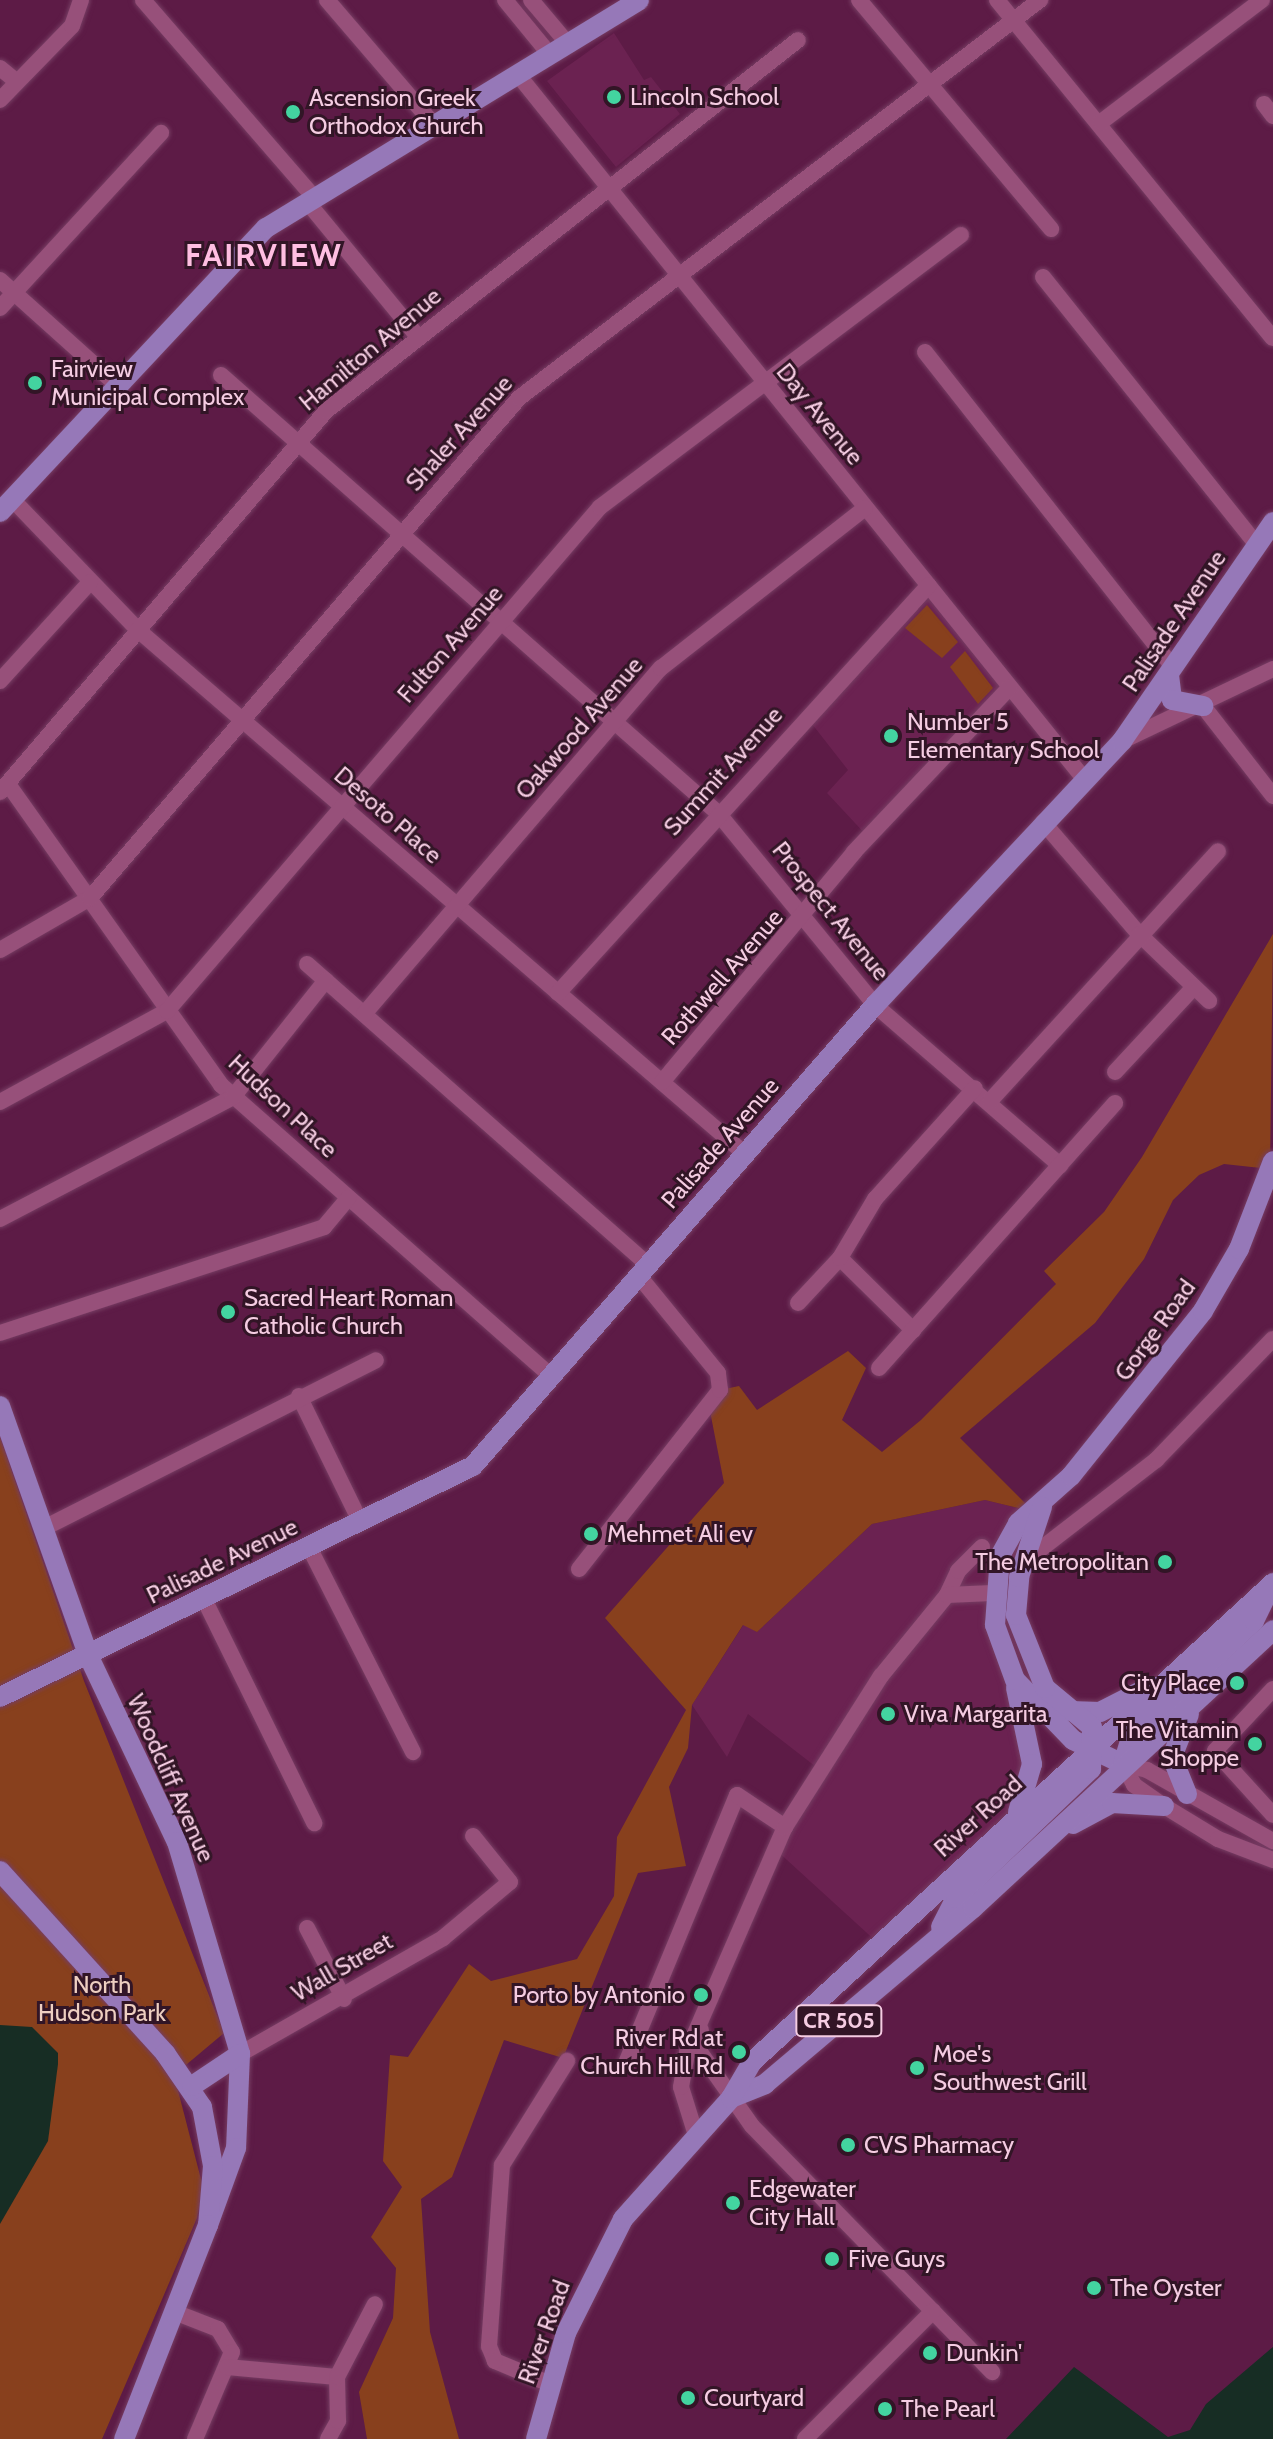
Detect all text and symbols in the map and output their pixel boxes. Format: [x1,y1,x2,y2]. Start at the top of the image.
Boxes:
place label: Lincoln School [630,83,779,111]
place label: Ascension Greek Orthodox Church [309,84,484,140]
marker: Lincoln School [605,88,623,106]
marker: Ascension Greek Orthodox Church [284,103,302,121]
district label: FAIRVIEW [185,236,343,274]
street label: Hamilton Avenue [293,281,447,417]
place label: Fairview Municipal Complex [51,355,244,411]
street label: Day Avenue [770,358,870,470]
street label: Shaler Avenue [400,369,518,497]
marker: Fairview Municipal Complex [26,374,44,392]
street label: Palisade Avenue [1116,545,1232,697]
street label: Fulton Avenue [391,580,509,708]
street label: Oakwood Avenue [509,651,649,805]
street label: Summit Avenue [658,701,788,841]
place label: Number 5 Elementary School [907,708,1099,764]
marker: Number 5 Elementary School [882,727,900,745]
street label: Desoto Place [328,761,448,869]
street label: Prospect Avenue [766,836,896,986]
street label: Rothwell Avenue [655,903,789,1051]
street label: Hudson Place [223,1048,343,1164]
street label: Palisade Avenue [655,1072,785,1214]
street label: Gorge Road [1109,1274,1201,1386]
place label: Sacred Heart Roman Catholic Church [244,1284,453,1340]
marker: Sacred Heart Roman Catholic Church [219,1303,237,1321]
street label: Palisade Avenue [142,1512,302,1610]
place label: Mehmet Ali ev [607,1520,753,1548]
marker: Mehmet Ali ev [582,1525,600,1543]
place label: The Metropolitan [975,1548,1149,1576]
marker: The Metropolitan [1156,1553,1174,1571]
place label: City Place [1121,1669,1221,1697]
marker: City Place [1228,1674,1246,1692]
street label: Woodcliff Avenue [121,1690,221,1866]
place label: Viva Margarita [904,1700,1047,1728]
marker: Viva Margarita [879,1705,897,1723]
place label: The Vitamin Shoppe [1116,1716,1239,1772]
marker: The Vitamin Shoppe [1246,1735,1264,1753]
street label: River Road [928,1769,1028,1863]
street label: Wall Street [286,1927,398,2007]
park label: North Hudson Park [38,1971,166,2027]
place label: Porto by Antonio [513,1981,685,2009]
marker: Porto by Antonio [692,1986,710,2004]
road number: CR 505 [795,2003,883,2039]
place label: River Rd at Church Hill Rd [580,2024,723,2080]
place label: Moe's Southwest Grill [933,2040,1087,2096]
marker: River Rd at Church Hill Rd [730,2043,748,2061]
marker: Moe's Southwest Grill [908,2059,926,2077]
place label: CVS Pharmacy [864,2131,1014,2159]
marker: CVS Pharmacy [839,2136,857,2154]
place label: Edgewater City Hall [749,2175,856,2231]
marker: Edgewater City Hall [724,2194,742,2212]
place label: Five Guys [848,2245,945,2273]
marker: Five Guys [823,2250,841,2268]
place label: The Oyster [1110,2274,1222,2302]
street label: River Road [512,2276,576,2388]
marker: The Oyster [1085,2279,1103,2297]
place label: Dunkin' [946,2339,1022,2367]
marker: Dunkin' [921,2344,939,2362]
place label: Courtyard [704,2384,804,2412]
marker: Courtyard [679,2389,697,2407]
place label: The Pearl [901,2395,995,2423]
marker: The Pearl [876,2400,894,2418]

